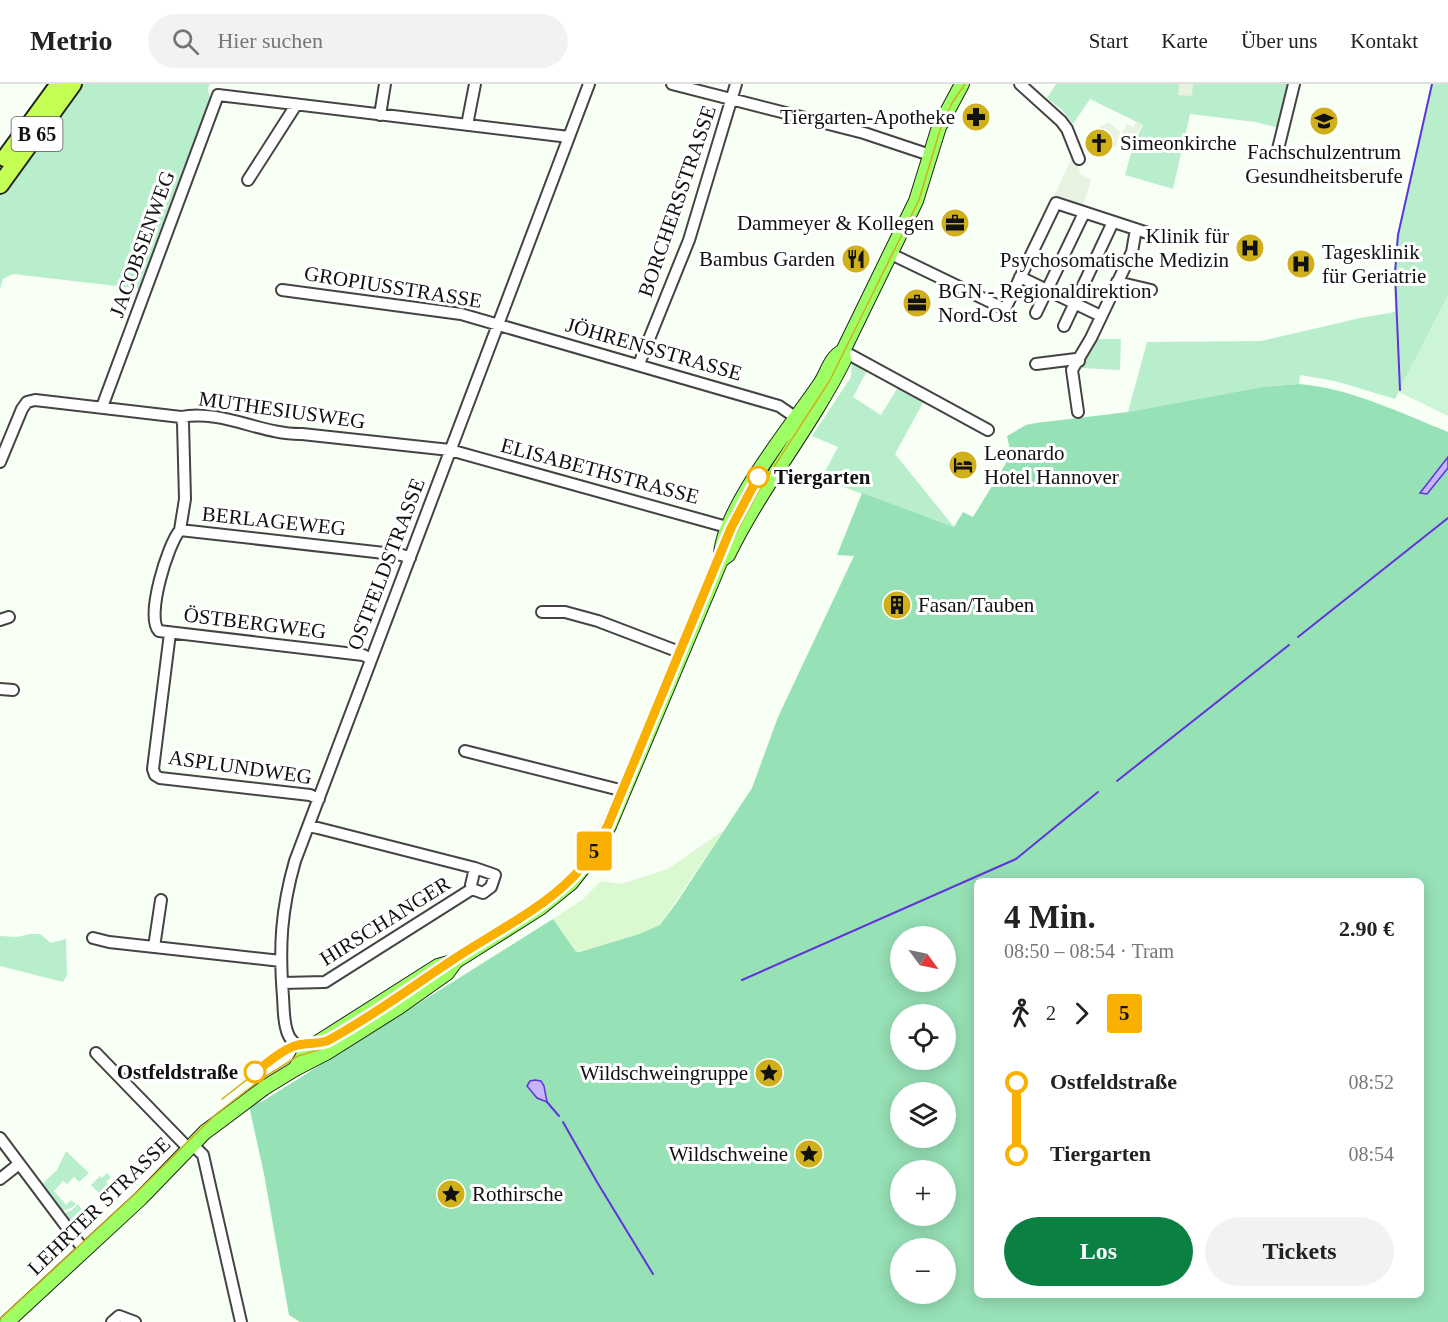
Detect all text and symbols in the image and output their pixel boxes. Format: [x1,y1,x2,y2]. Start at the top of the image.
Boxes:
search box [148,14,568,68]
text: Metrio [30,25,112,56]
icon: search [169,25,202,58]
text: Hier suchen [217,28,323,53]
text: Start [1089,29,1128,53]
text: Karte [1161,29,1208,53]
text: Über uns [1241,29,1317,53]
text: Kontakt [1350,29,1418,53]
pharmacy icon: Tiergarten-Apotheke [960,101,992,133]
street label: BORCHERSSTRASSE [633,102,721,300]
place label: Tiergarten-Apotheke [780,105,955,129]
school or university icon: Fachschulzentrum Gesundheitsberufe [1308,105,1340,137]
road number: B 65 [12,117,63,151]
church icon: Simeonkirche [1083,127,1115,159]
place label: Simeonkirche [1120,131,1237,155]
place label: Fachschulzentrum Gesundheitsberufe [1245,140,1403,188]
street label: JACOBSENWEG [104,168,180,320]
office icon: Dammeyer & Kollegen [939,207,971,239]
place label: Dammeyer & Kollegen [737,211,934,235]
place label: Klinik für Psychosomatische Medizin [1000,224,1229,272]
hospital icon: Klinik für Psychosomatische Medizin [1234,232,1266,264]
place label: Tagesklinik für Geriatrie [1322,240,1426,288]
restaurant icon: Bambus Garden [840,243,872,275]
place label: Bambus Garden [699,247,835,271]
hospital icon: Tagesklinik für Geriatrie [1285,248,1317,280]
street label: GROPIUSSTRASSE [302,261,484,313]
place label: BGN - Regionaldirektion Nord-Ost [938,279,1152,327]
office icon: BGN - Regionaldirektion Nord-Ost [901,287,933,319]
street label: JÖHRENSSTRASSE [563,312,745,386]
street label: MUTHESIUSWEG [197,386,367,434]
street label: ELISABETHSTRASSE [498,433,702,509]
place label: Leonardo Hotel Hannover [984,441,1119,489]
hotel icon: Leonardo Hotel Hannover [947,449,979,481]
place label: Tiergarten [774,465,871,489]
marker: Tiergarten [747,466,769,488]
street label: OSTFELDSTRASSE [342,475,430,653]
street label: BERLAGEWEG [201,502,347,540]
building icon: Fasan/Tauben [881,589,913,621]
place label: Fasan/Tauben [918,593,1035,617]
street label: ÖSTBERGWEG [182,602,328,644]
street label: ASPLUNDWEG [167,745,313,789]
line badge: 5 [574,832,614,870]
text: 5 [589,839,599,863]
street label: HIRSCHANGER [315,871,455,971]
text: 4 Min. [1004,899,1096,935]
text: 2.90 € [1339,916,1394,941]
north arrow [890,926,956,992]
map controls [890,926,956,1304]
text: 08:50 – 08:54 · Tram [1004,940,1174,962]
icon: walk [1004,997,1037,1030]
icon: forward [1065,997,1098,1030]
text: 5 [1119,1001,1130,1025]
text: 2 [1046,1002,1056,1024]
button: locate [890,1004,956,1070]
place icon: Wildschweingruppe [753,1057,785,1089]
place label: Ostfeldstraße [117,1060,238,1084]
marker: Ostfeldstraße [244,1061,266,1083]
place label: Wildschweingruppe [580,1061,748,1085]
text: Ostfeldstraße [1050,1069,1177,1094]
text: 08:52 [1348,1071,1394,1093]
button: layers [890,1082,956,1148]
street label: LEHRTER STRASSE [23,1132,175,1280]
place icon: Wildschweine [793,1138,825,1170]
text: Tiergarten [1050,1141,1151,1166]
place label: Wildschweine [669,1142,788,1166]
text: 08:54 [1348,1143,1394,1165]
button: + [890,1160,956,1226]
place icon: Rothirsche [435,1178,467,1210]
place label: Rothirsche [472,1182,563,1206]
button: Los [1004,1217,1193,1286]
button: Tickets [1205,1217,1394,1286]
button: − [890,1238,956,1304]

